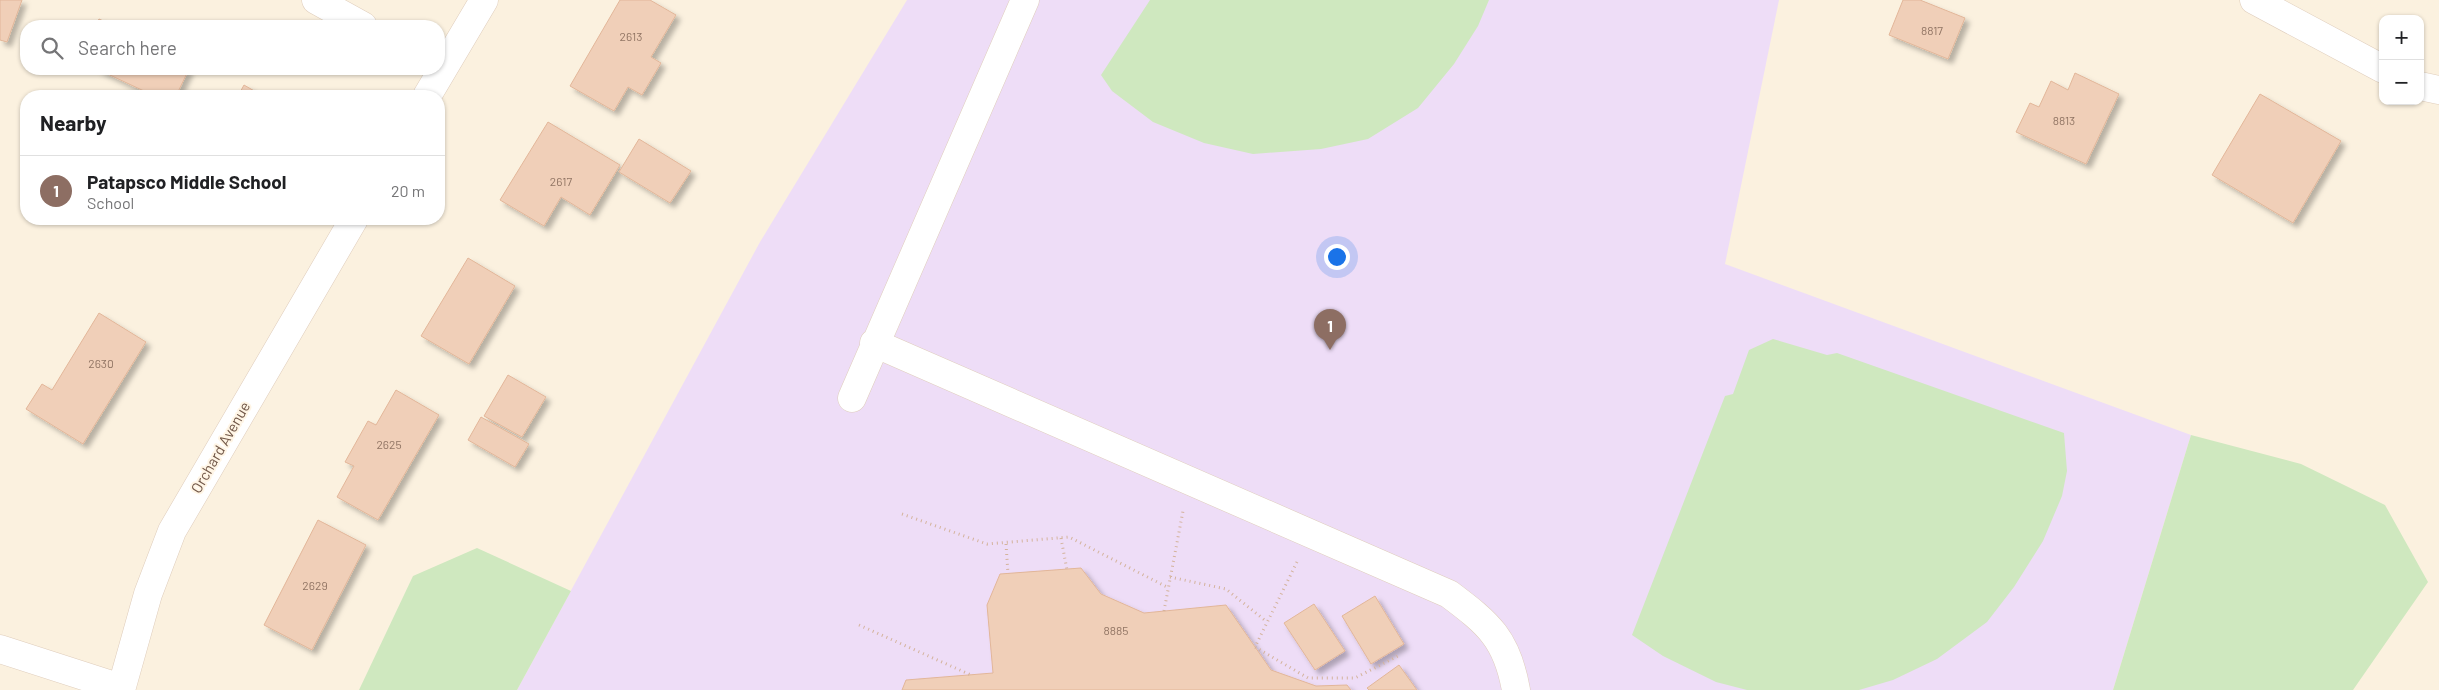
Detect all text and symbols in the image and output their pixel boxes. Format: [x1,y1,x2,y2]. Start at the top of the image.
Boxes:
map controls [2379,15,2424,105]
button: + [2379,15,2424,60]
search box [20,20,445,75]
house number: 8817 [1921,23,1943,37]
house number: 2613 [620,29,642,43]
icon: search [38,34,66,62]
text: Search here [78,36,177,59]
button: − [2379,60,2424,105]
text: Nearby [40,110,106,135]
house number: 8813 [2053,113,2075,127]
text: Patapsco Middle School [87,170,286,193]
house number: 2617 [550,174,572,188]
text: 1 [53,181,59,200]
text: 20 m [391,181,425,200]
text: School [87,193,134,212]
your location [1324,244,1350,270]
pin: 1 [1314,309,1346,350]
house number: 2630 [88,356,114,370]
street label: Orchard Avenue [187,398,253,496]
house number: 2625 [376,437,402,451]
house number: 2629 [302,578,328,592]
house number: 8885 [1104,623,1128,637]

